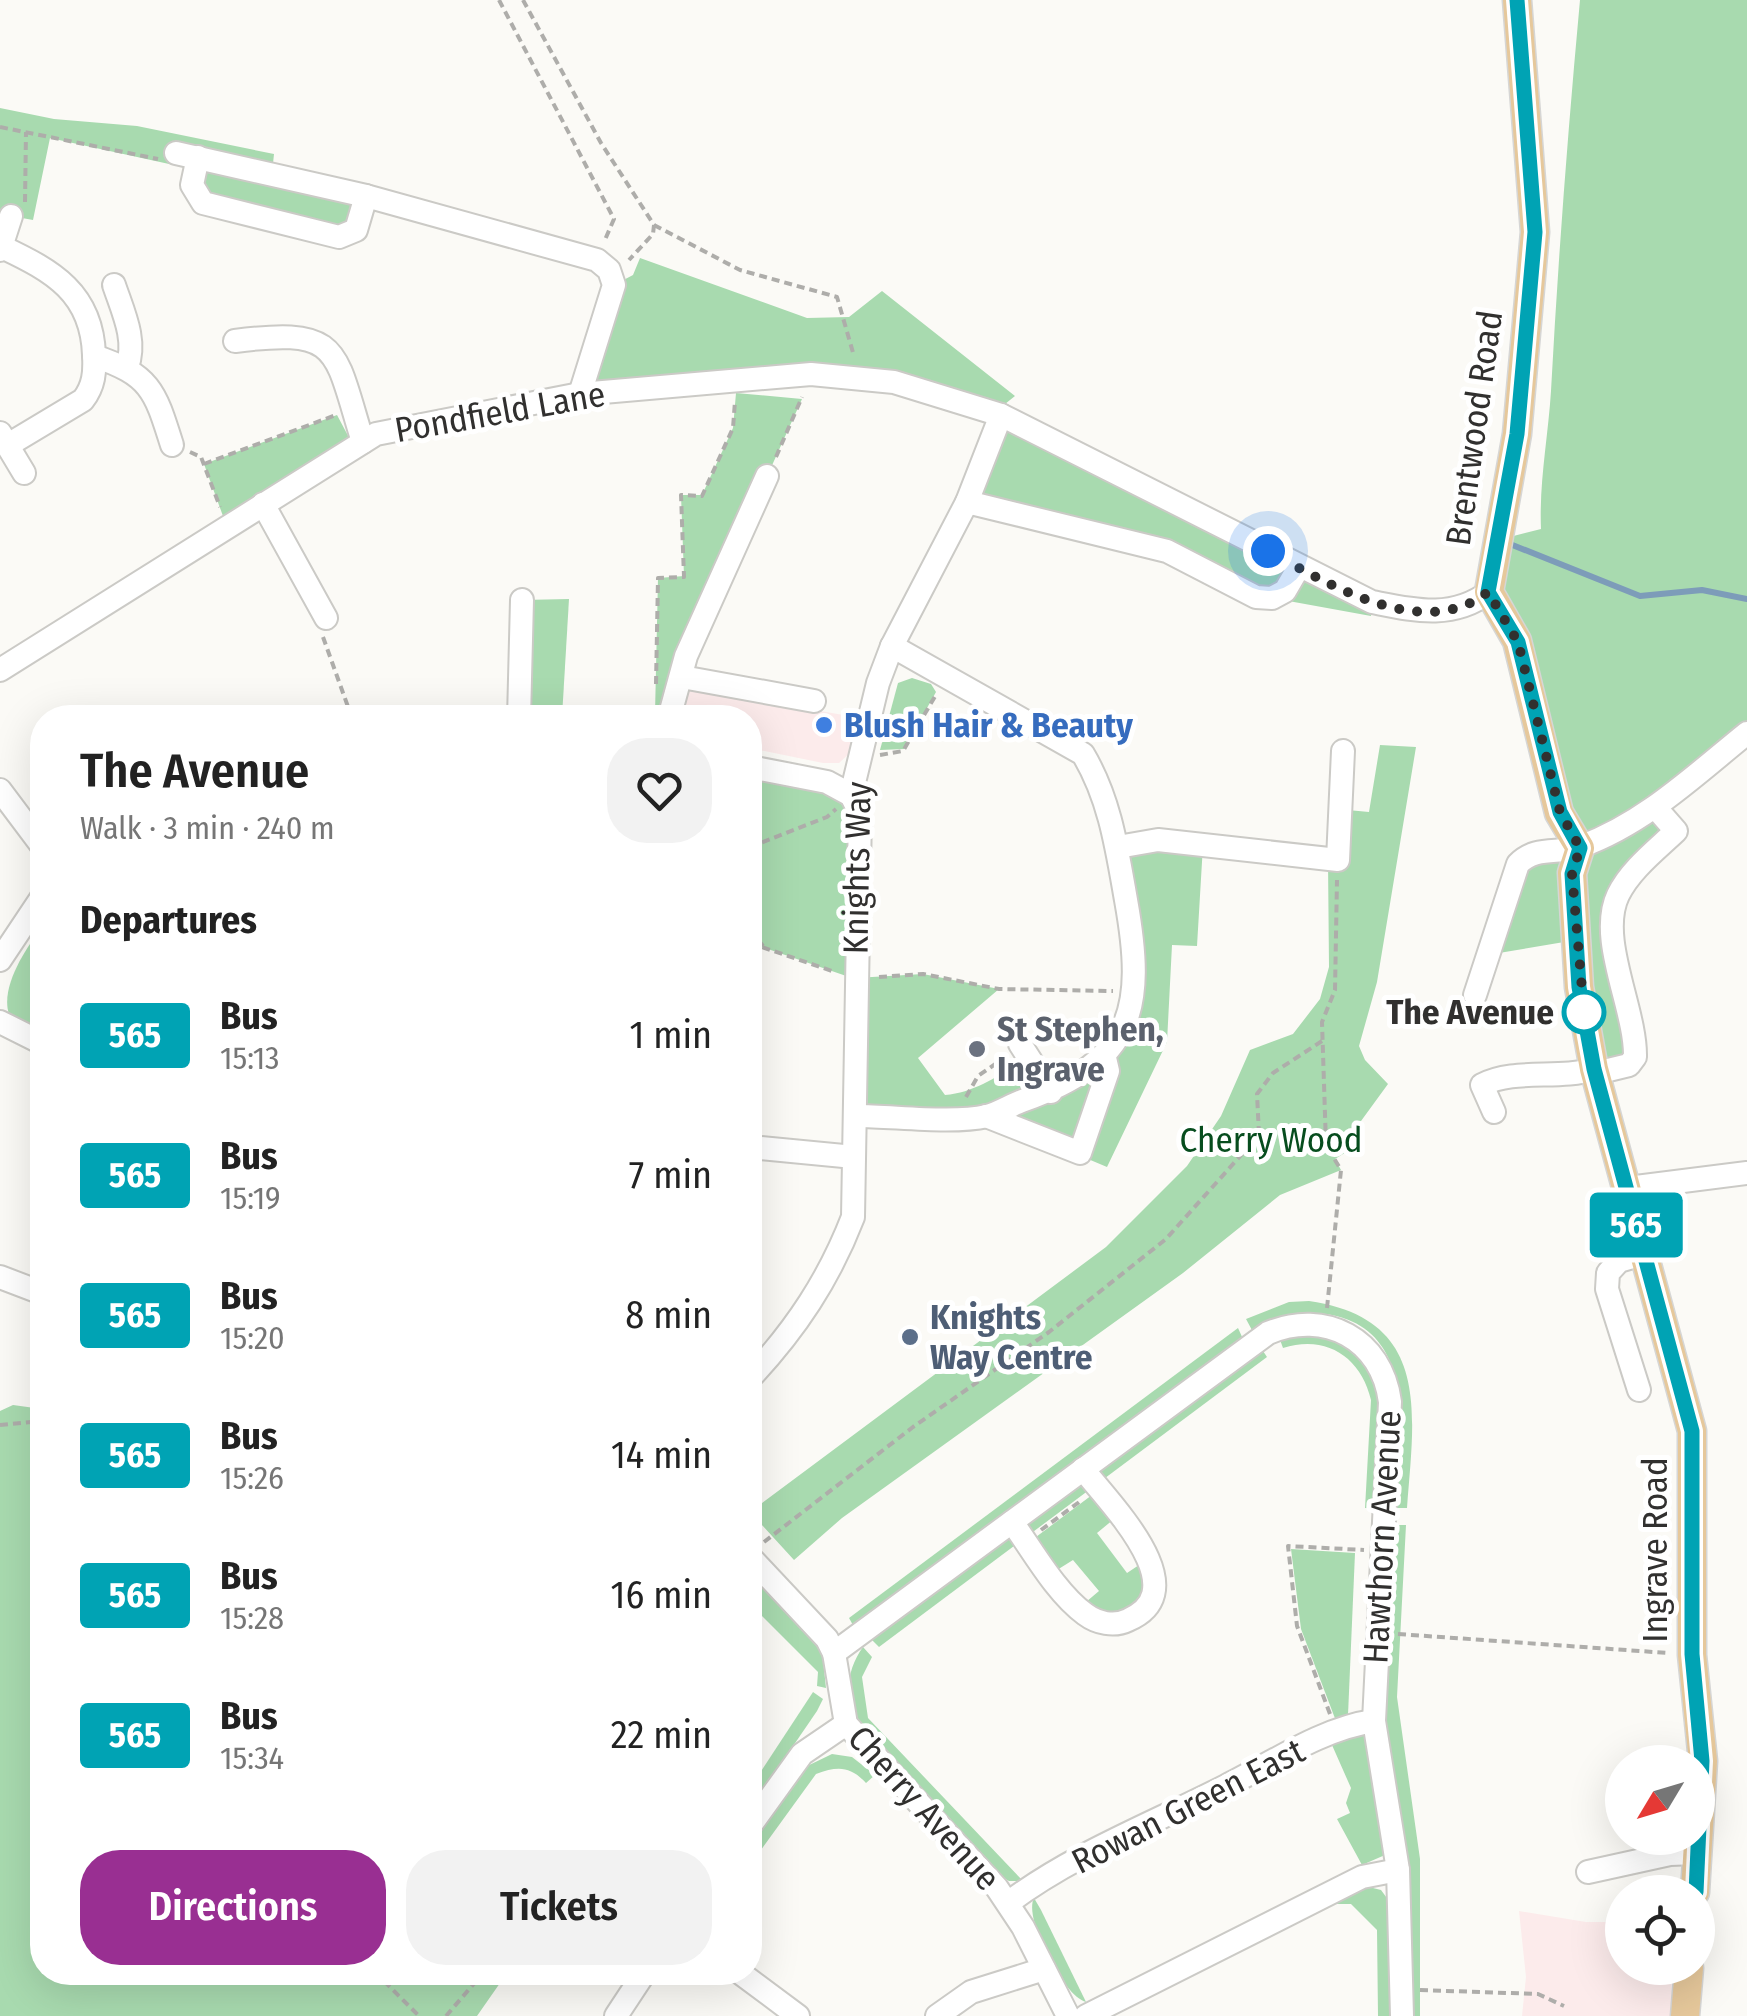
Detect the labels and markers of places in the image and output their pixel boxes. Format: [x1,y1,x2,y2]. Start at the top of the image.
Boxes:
place label: Blush Hair & Beauty [844,704,1133,746]
marker: Blush Hair & Beauty [813,714,835,736]
place label: The Avenue [1386,991,1554,1033]
marker: The Avenue [1563,991,1605,1033]
place label: St Stephen, Ingrave [997,1008,1164,1090]
marker: St Stephen, Ingrave [966,1038,988,1060]
place label: Knights Way Centre [930,1296,1092,1378]
marker: Knights Way Centre [899,1326,921,1348]

